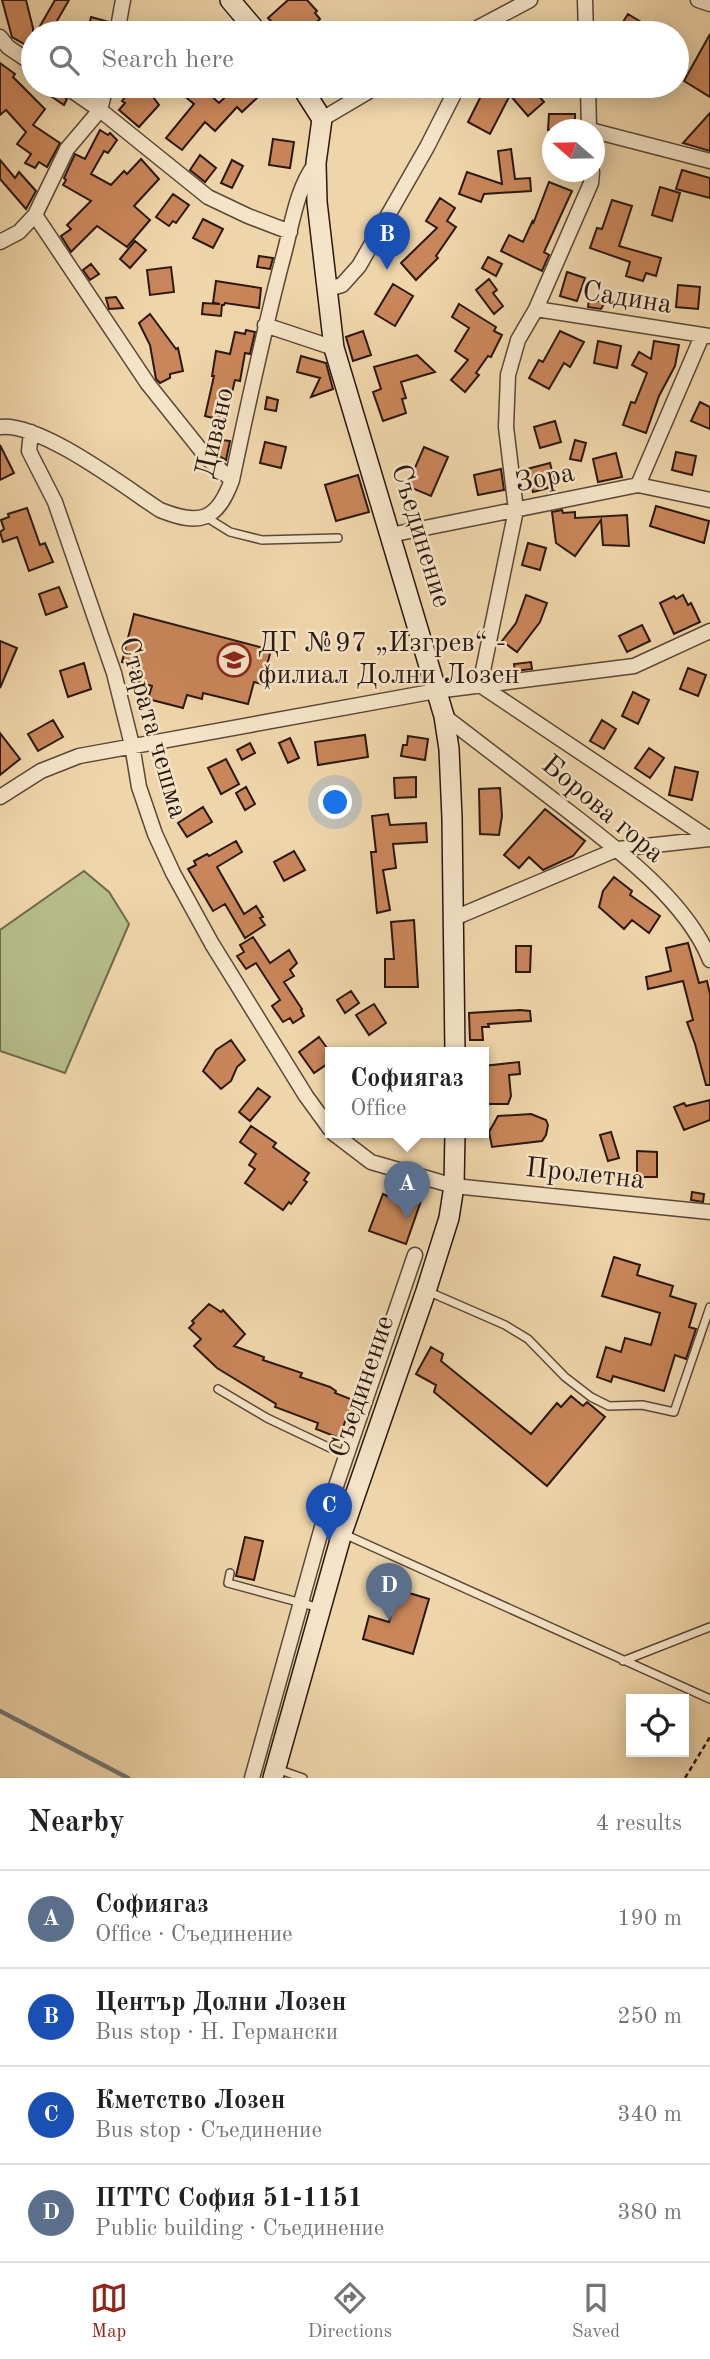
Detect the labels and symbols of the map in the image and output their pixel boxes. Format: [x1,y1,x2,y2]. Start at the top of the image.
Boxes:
north arrow [542,119,605,182]
pin: B [364,212,410,270]
street label: Садина [580,278,674,320]
street label: Дивано [192,385,240,481]
street label: Зора [513,460,577,498]
street label: Съединение [385,461,455,611]
place label: ДГ №97 „Изгрев“ - филиал Долни Лозен [258,630,520,690]
street label: Старата чешма [113,634,191,822]
school or university icon: ДГ №97 „Изгрев“ - филиал Долни Лозен [215,641,253,679]
street label: Борова гора [535,751,669,869]
your location [318,785,352,819]
street label: Пролетна [524,1155,646,1195]
pin: A [384,1161,430,1219]
street label: Съединение [326,1312,400,1462]
pin: C [306,1483,352,1541]
pin: D [366,1563,412,1621]

